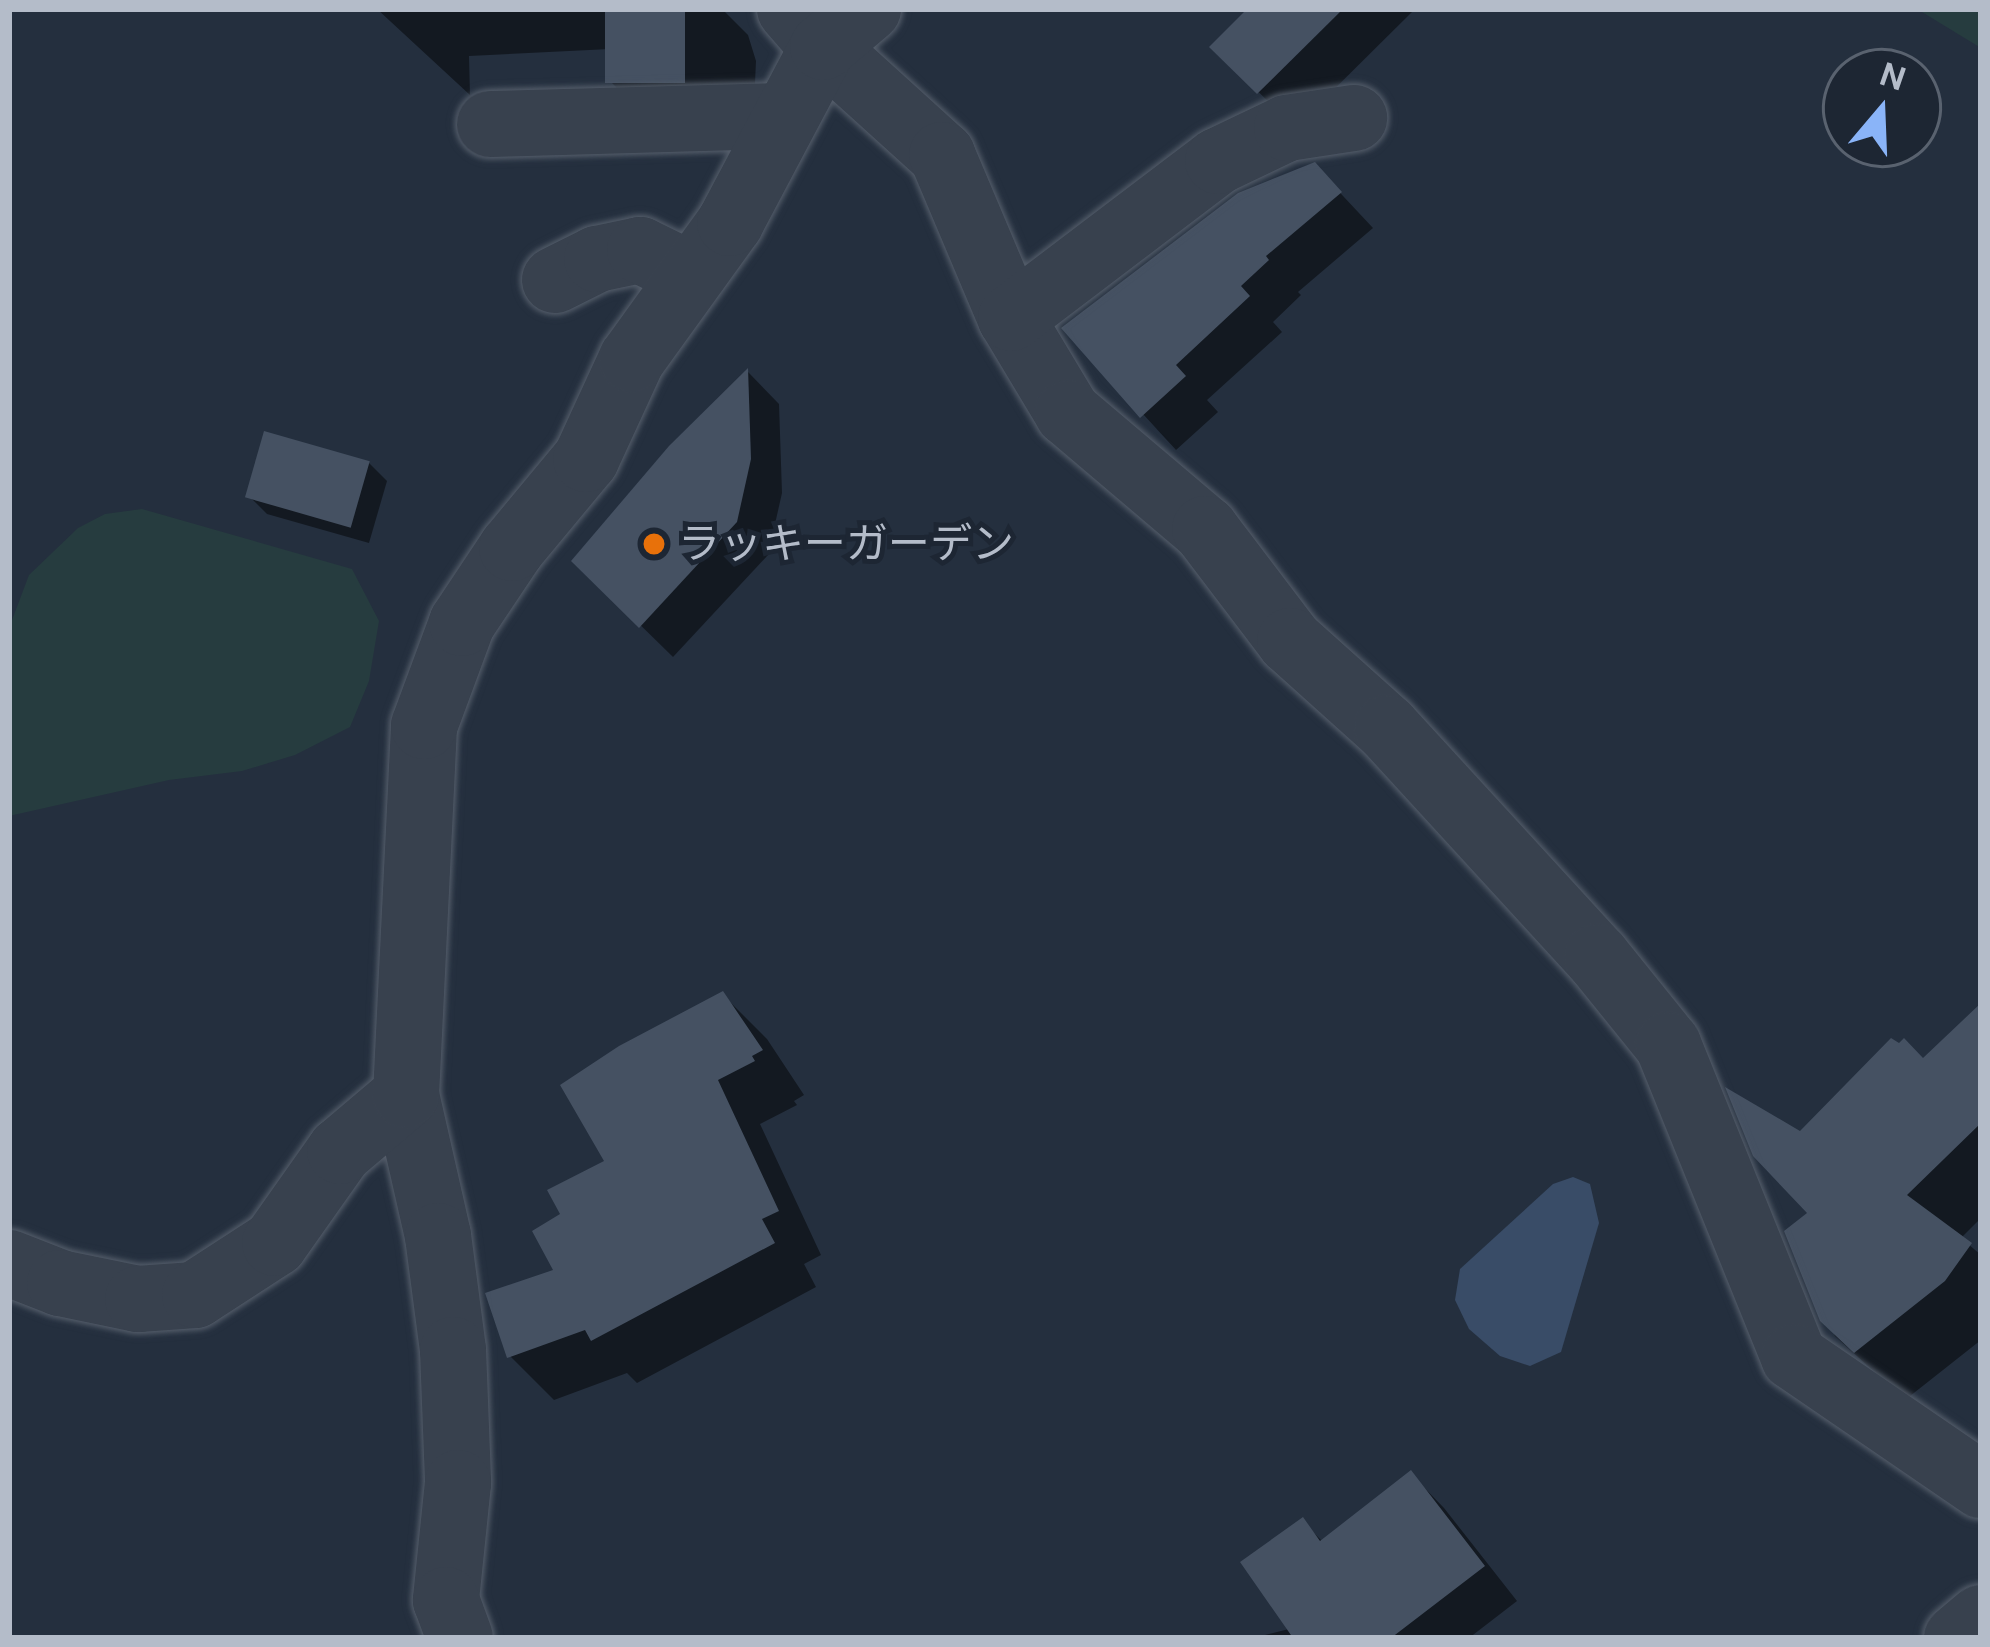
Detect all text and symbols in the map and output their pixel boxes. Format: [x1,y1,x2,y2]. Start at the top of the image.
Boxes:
north arrow [1822,48,1942,168]
text: N [1875,52,1911,101]
place label: ラッキーガーデン [678,519,1014,569]
marker: ラッキーガーデン [641,531,667,557]

